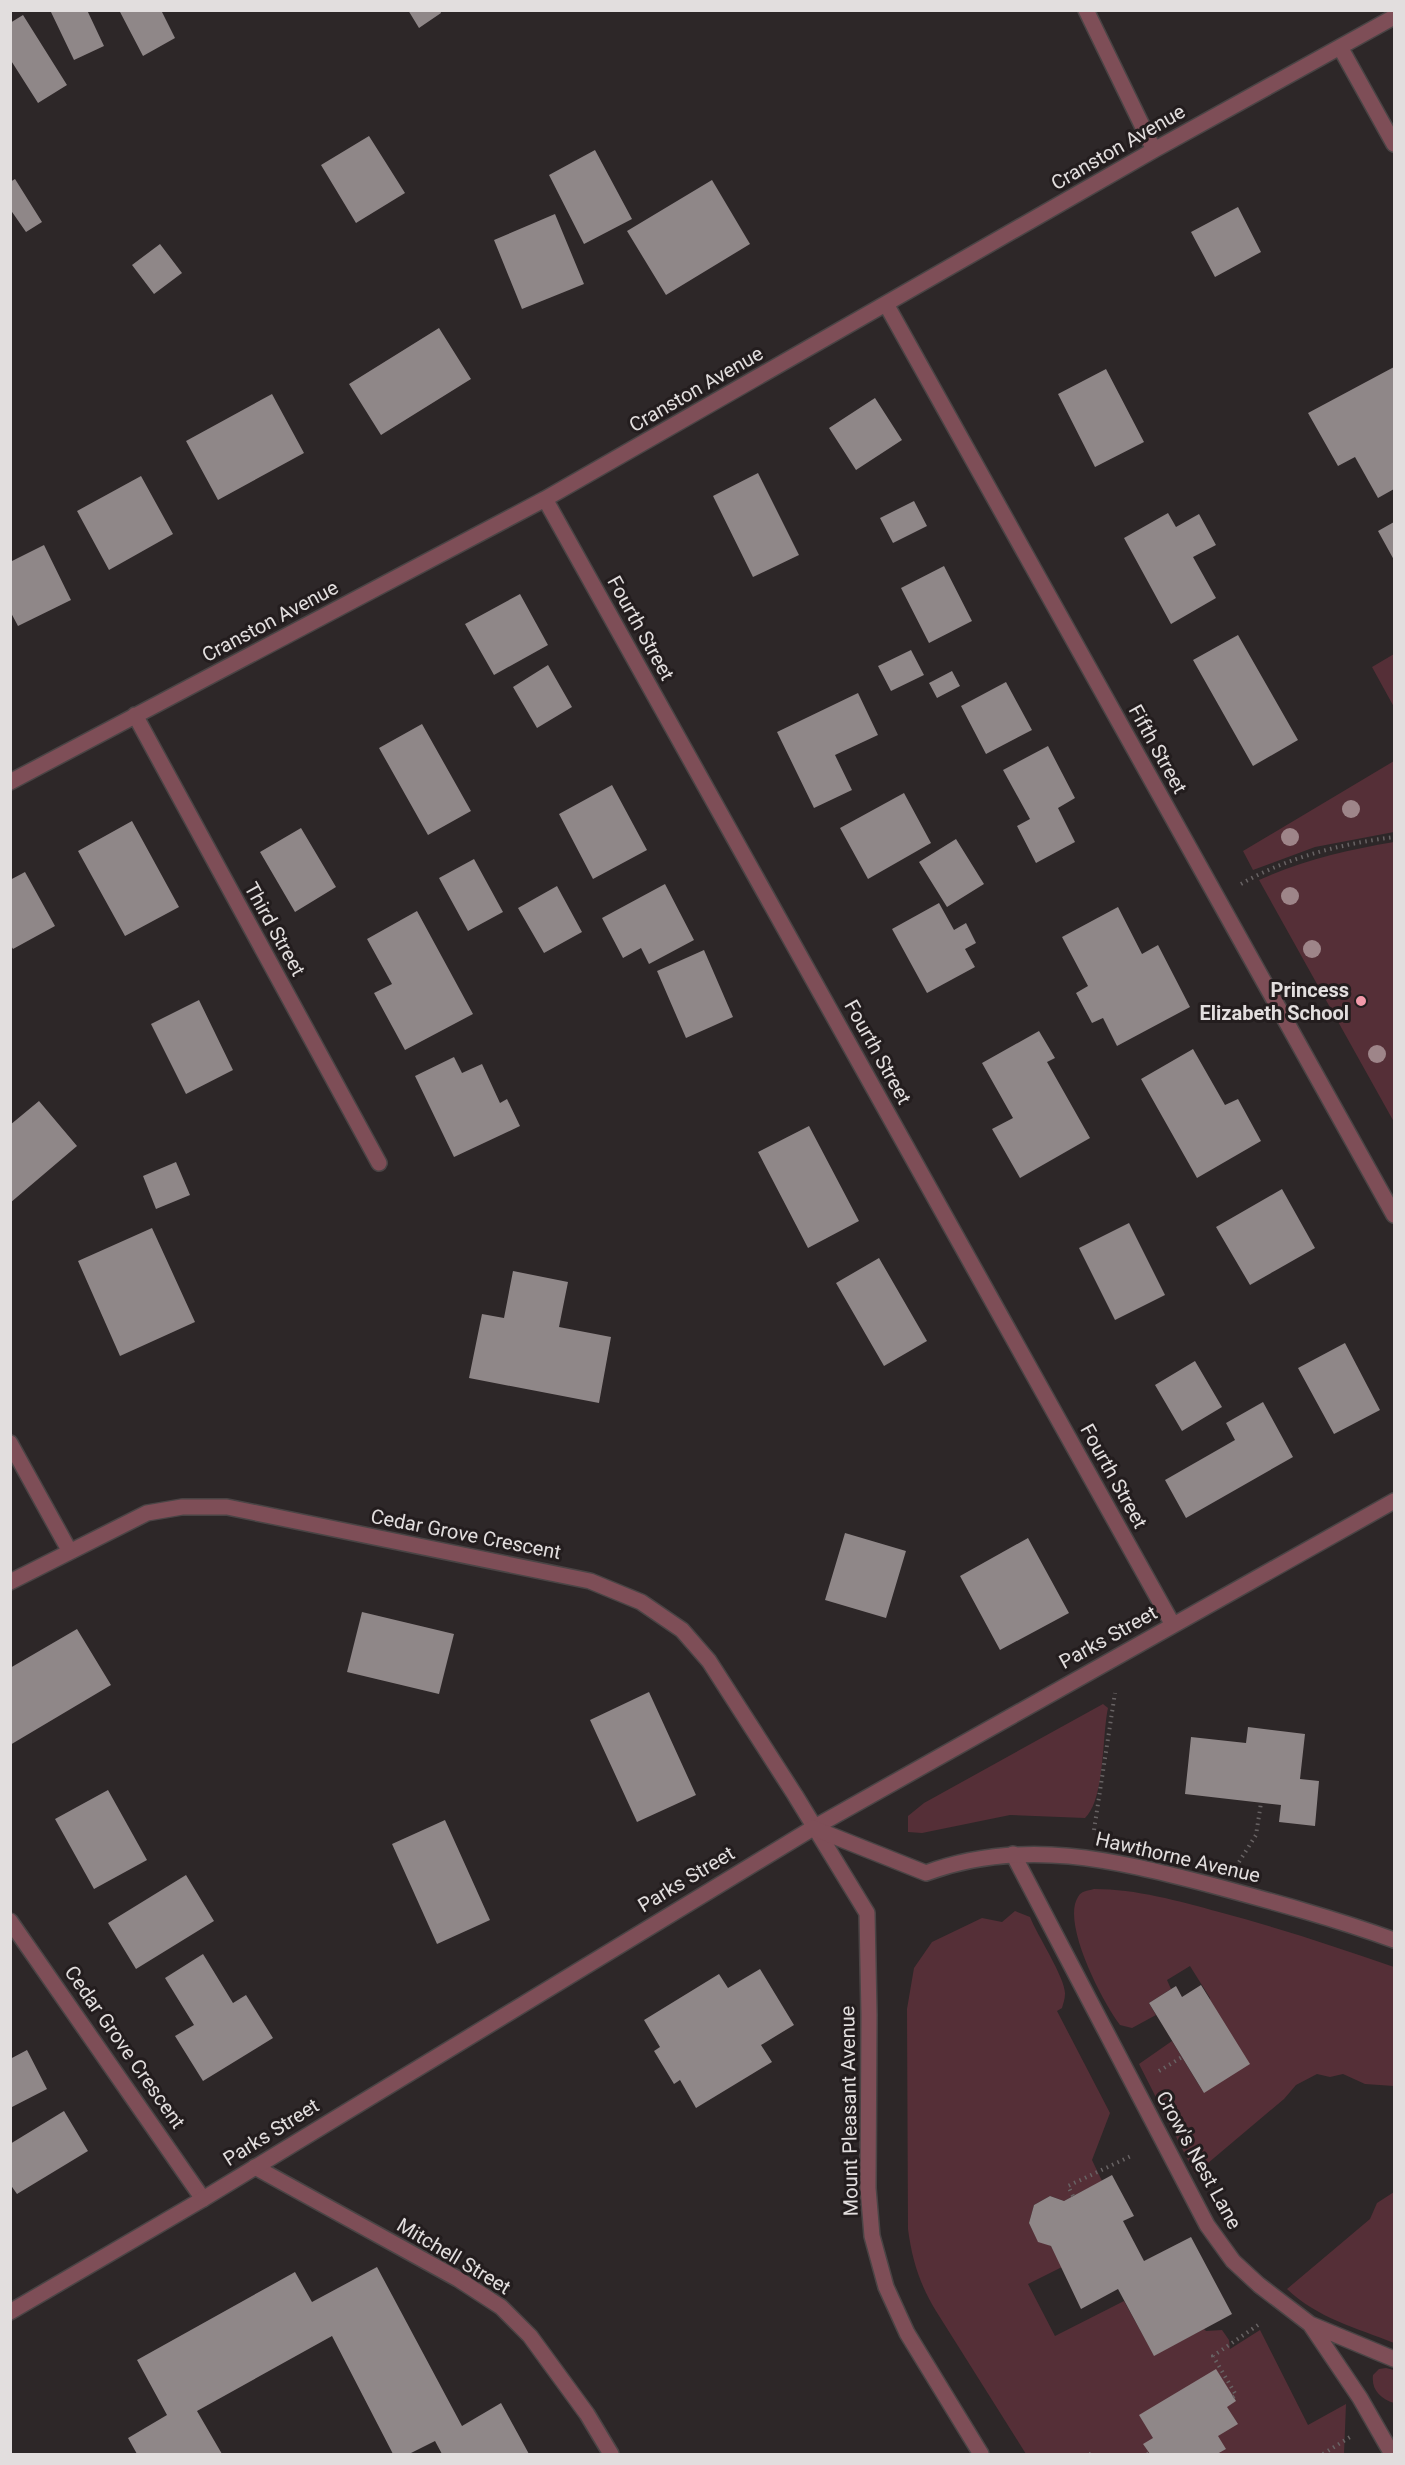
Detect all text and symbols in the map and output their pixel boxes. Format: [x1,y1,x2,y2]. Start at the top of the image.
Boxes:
street label: Cranston Avenue [1047,99,1189,195]
street label: Cranston Avenue [625,341,767,437]
street label: Fourth Street [602,572,680,684]
street label: Cranston Avenue [198,575,342,667]
street label: Fifth Street [1124,700,1192,798]
street label: Third Street [239,878,311,980]
place label: Princess Elizabeth School [1199,978,1349,1025]
marker: Princess Elizabeth School [1354,994,1368,1008]
street label: Fourth Street [839,996,917,1108]
street label: Fourth Street [1075,1420,1153,1532]
street label: Cedar Grove Crescent [369,1504,563,1564]
street label: Parks Street [1055,1600,1161,1674]
street label: Hawthorne Avenue [1093,1826,1263,1888]
street label: Parks Street [633,1841,739,1917]
street label: Cedar Grove Crescent [60,1961,190,2133]
street label: Mount Pleasant Avenue [835,2006,863,2216]
street label: Crow's Nest Lane [1151,2087,1247,2233]
street label: Parks Street [219,2093,323,2171]
street label: Mitchell Street [393,2213,515,2299]

